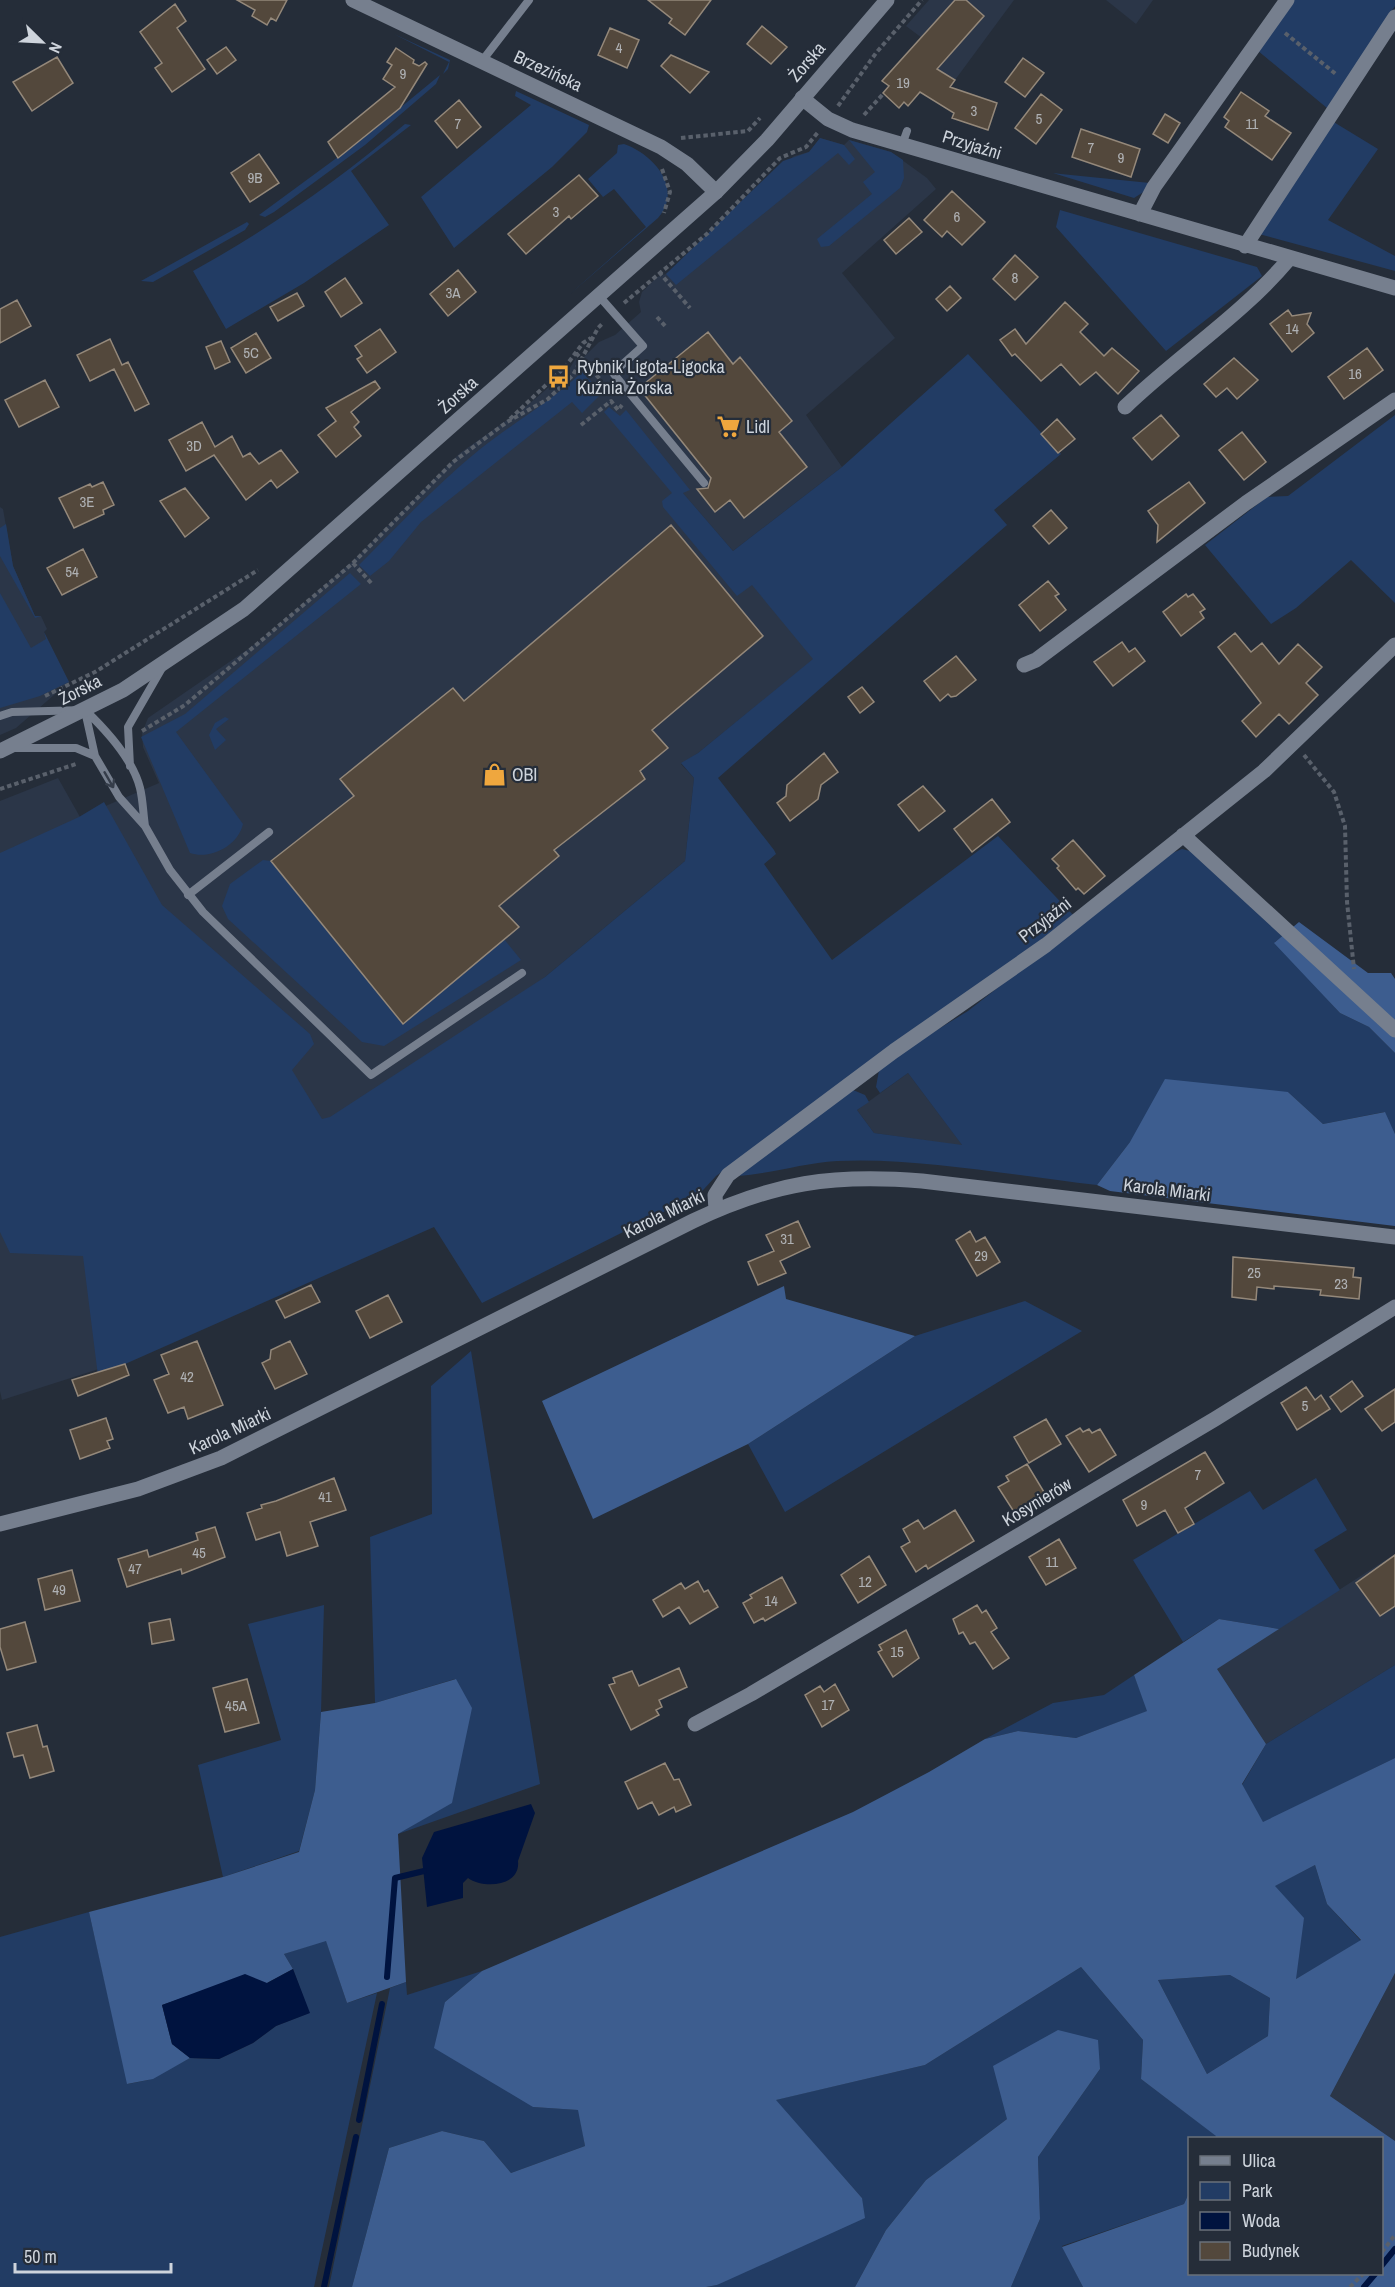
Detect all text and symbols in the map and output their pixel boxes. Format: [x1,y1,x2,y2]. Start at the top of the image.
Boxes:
north arrow [12,12,72,72]
street label: Żorska [782,36,831,87]
house number: 4 [616,37,623,58]
text: N [44,39,68,57]
street label: Brzezińska [510,44,587,97]
house number: 9 [400,63,407,84]
house number: 19 [896,72,910,93]
house number: 3 [971,100,978,121]
house number: 5 [1036,108,1043,129]
house number: 7 [455,113,462,134]
house number: 11 [1246,113,1259,134]
street label: Przyjaźni [939,124,1005,165]
house number: 7 [1088,137,1095,158]
house number: 9 [1118,147,1125,168]
house number: 9B [247,167,263,188]
house number: 3 [553,201,560,222]
house number: 6 [954,206,961,227]
house number: 8 [1012,267,1019,288]
house number: 3A [445,282,461,303]
house number: 14 [1285,318,1299,339]
house number: 5C [243,342,259,363]
place label: Rybnik Ligota-Ligocka Kuźnia Żorska [577,354,725,400]
house number: 16 [1348,363,1362,384]
bus stop icon: Rybnik Ligota-Ligocka Kuźnia Żorska [546,364,572,390]
street label: Żorska [433,370,483,419]
supermarket icon: Lidl [715,414,741,440]
place label: Lidl [746,414,770,439]
house number: 3D [186,435,202,456]
house number: 3E [79,491,95,512]
house number: 54 [65,561,79,582]
street label: Żorska [54,668,106,711]
shop icon: OBI [481,762,507,788]
place label: OBI [512,762,537,787]
one-way arrow [103,771,115,788]
street label: Przyjaźni [1013,891,1076,948]
street label: Karola Miarki [1122,1172,1212,1207]
street label: Karola Miarki [619,1183,709,1244]
house number: 31 [780,1228,794,1249]
house number: 29 [974,1245,988,1266]
house number: 25 [1247,1262,1261,1283]
house number: 23 [1334,1273,1348,1294]
house number: 42 [180,1366,194,1387]
house number: 5 [1302,1395,1309,1416]
street label: Karola Miarki [185,1401,275,1460]
house number: 7 [1195,1464,1202,1485]
street label: Kosynierów [997,1471,1077,1532]
house number: 41 [318,1486,332,1507]
house number: 9 [1141,1494,1148,1515]
house number: 45 [192,1542,206,1563]
house number: 11 [1046,1551,1059,1572]
house number: 47 [128,1558,142,1579]
house number: 12 [858,1571,872,1592]
house number: 49 [52,1579,66,1600]
house number: 14 [764,1590,778,1611]
house number: 15 [890,1641,904,1662]
house number: 17 [821,1694,835,1715]
house number: 45A [225,1695,248,1716]
legend [1188,2137,1383,2275]
text: Ulica [1242,2148,1276,2173]
text: Park [1242,2178,1273,2203]
text: Woda [1242,2208,1280,2233]
scale bar [15,2236,171,2274]
text: Budynek [1242,2238,1300,2263]
text: 50 m [24,2244,57,2269]

